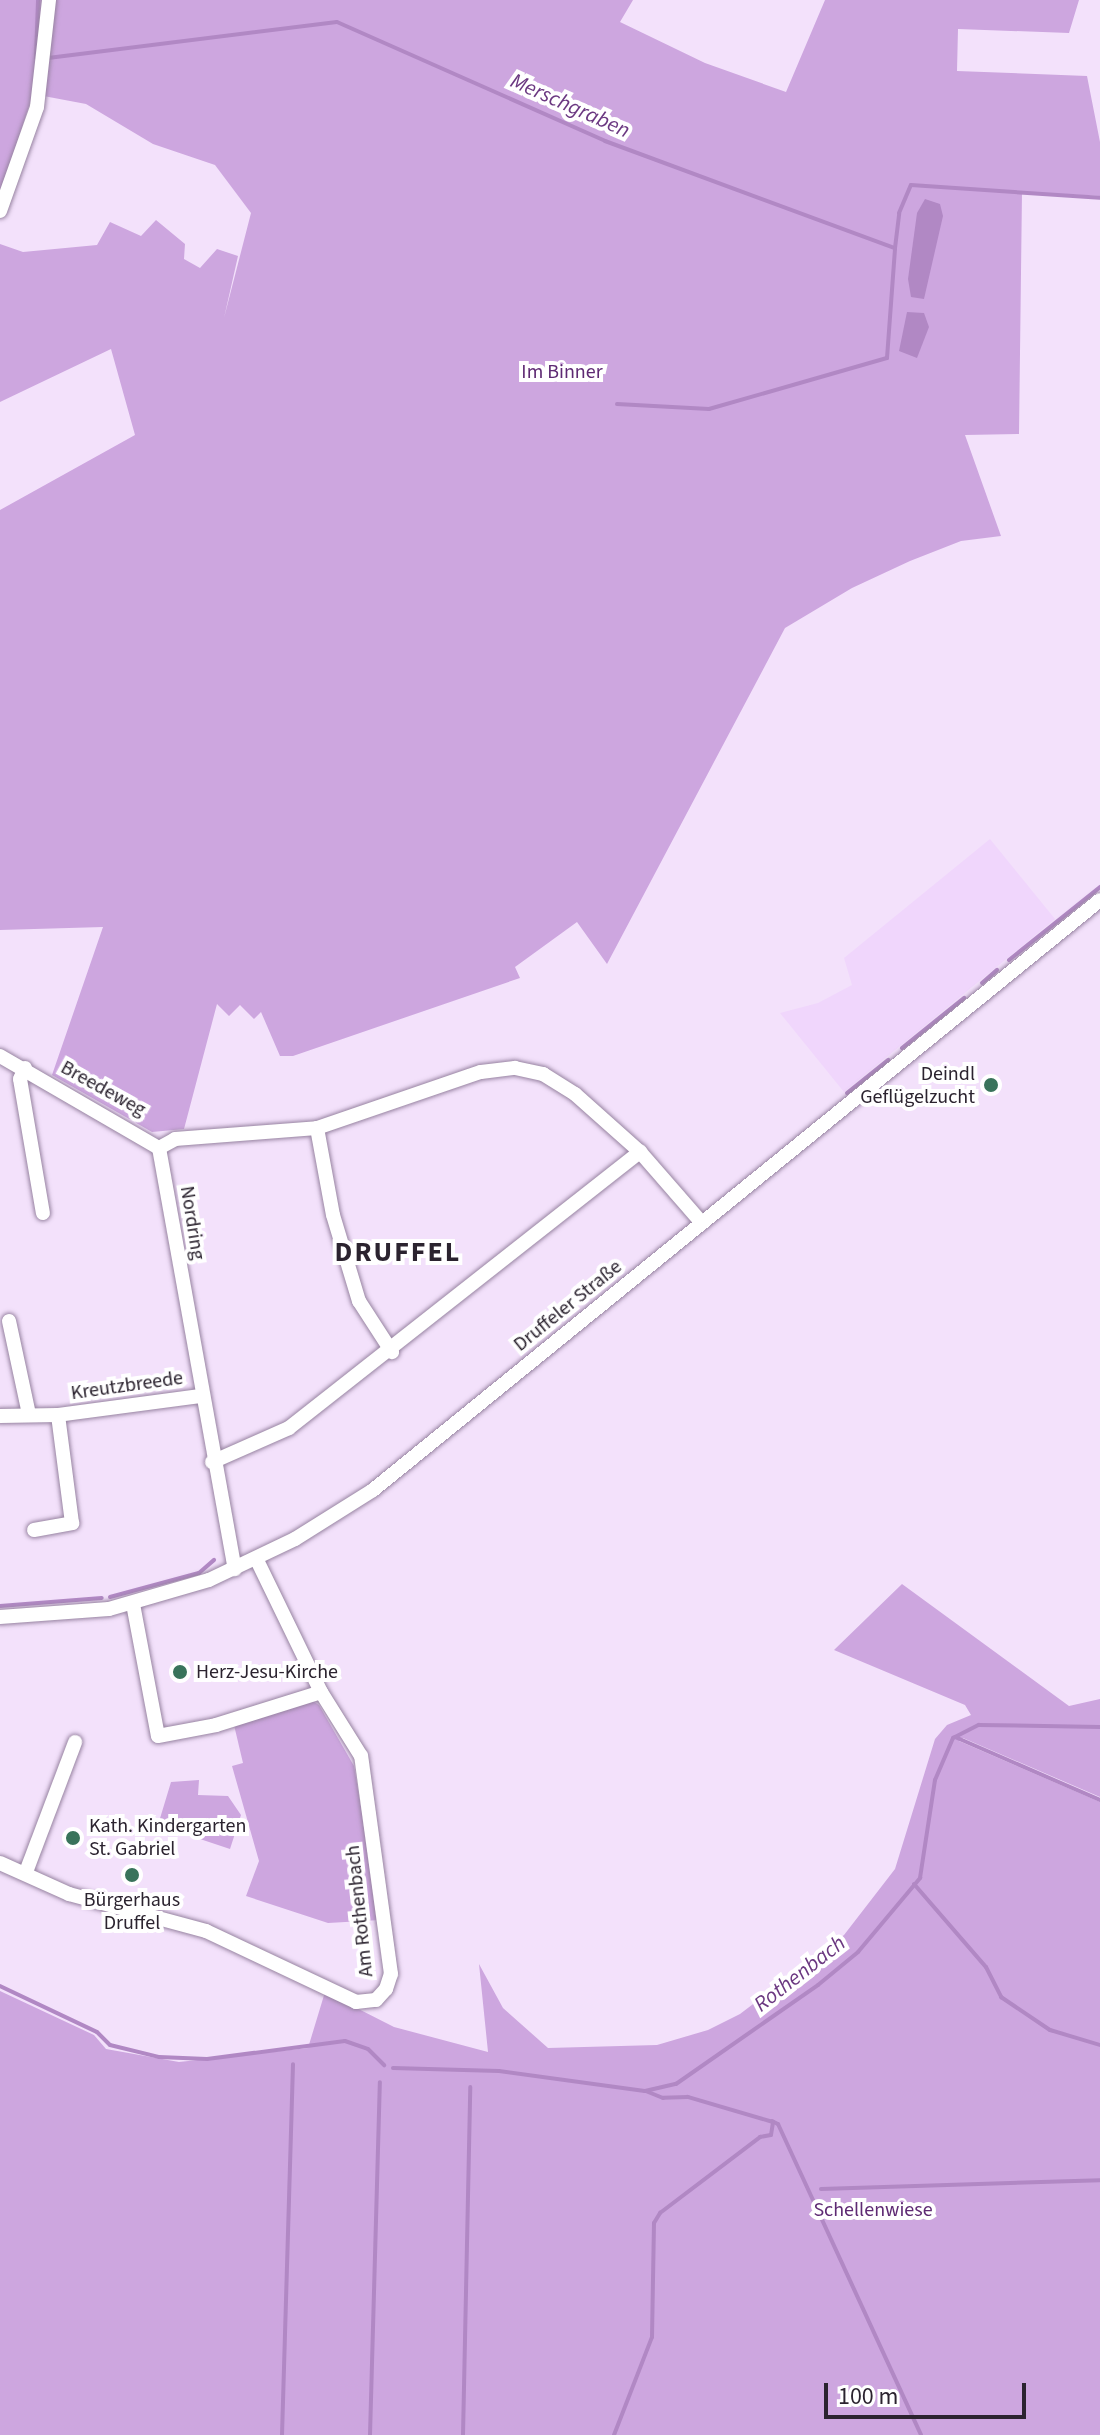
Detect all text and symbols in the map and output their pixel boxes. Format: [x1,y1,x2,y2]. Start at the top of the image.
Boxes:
water label: Merschgraben [506,68,634,144]
park label: Im Binner [521,360,603,384]
street label: Breedeweg [56,1056,150,1122]
place label: Deindl Geflügelzucht [860,1062,975,1109]
marker: Deindl Geflügelzucht [982,1076,1000,1094]
street label: Nordring [174,1184,210,1262]
district label: DRUFFEL [335,1235,461,1269]
street label: Druffeler Straße [509,1255,627,1357]
street label: Kreutzbreede [69,1366,185,1406]
place label: Herz-Jesu-Kirche [196,1660,338,1684]
marker: Herz-Jesu-Kirche [171,1663,189,1681]
place label: Kath. Kindergarten St. Gabriel [89,1814,246,1861]
marker: Kath. Kindergarten St. Gabriel [64,1829,82,1847]
street label: Am Rothenbach [341,1844,379,1978]
marker: Bürgerhaus Druffel [123,1866,141,1884]
place label: Bürgerhaus Druffel [84,1888,180,1935]
water label: Rothenbach [749,1930,851,2018]
park label: Schellenwiese [813,2198,933,2222]
scale bar [828,2367,1030,2417]
text: 100 m [838,2379,898,2414]

